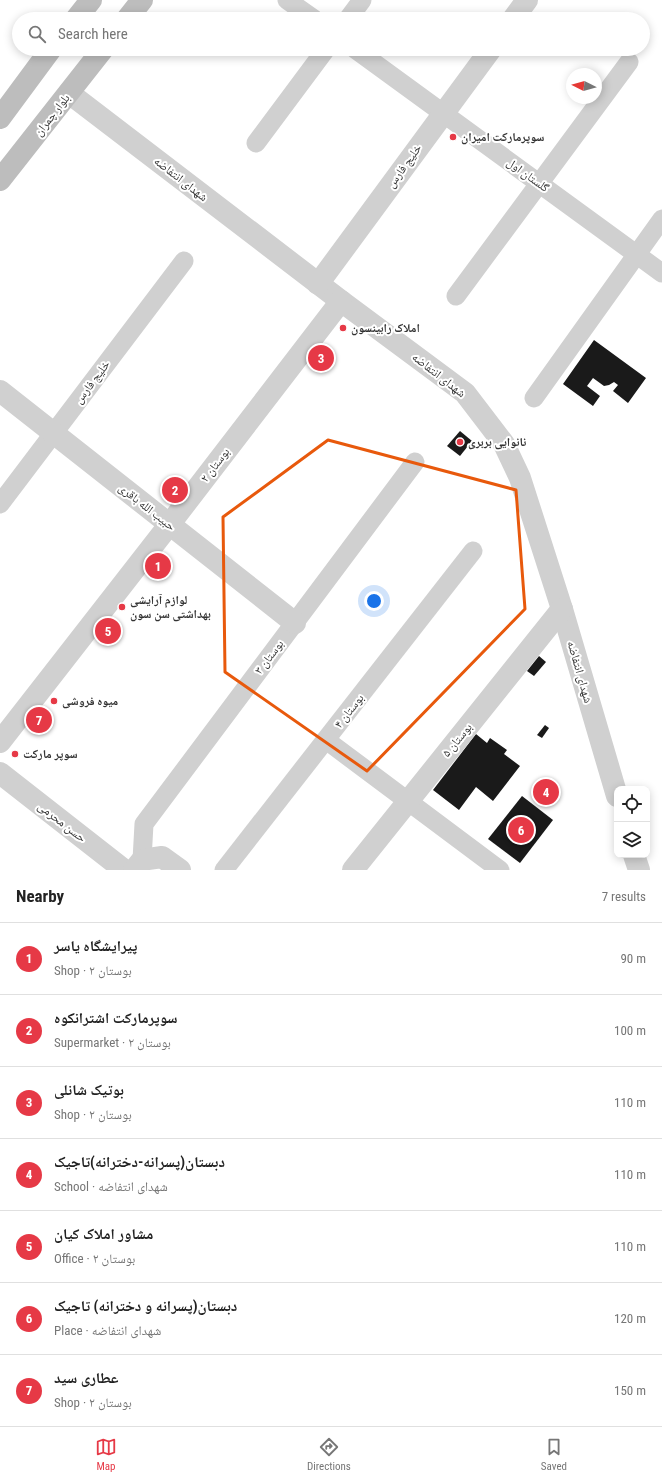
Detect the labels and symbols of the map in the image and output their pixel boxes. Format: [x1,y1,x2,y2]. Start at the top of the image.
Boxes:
north arrow [566,68,602,104]
street label: بلوار چمران [31,91,73,139]
place label: سوپرمارکت امیران [461,130,544,145]
marker: سوپرمارکت امیران [448,132,458,142]
street label: خلیج فارس [383,141,425,191]
street label: شهدای انتفاضه [151,154,211,204]
street label: گلستان اول [504,155,552,195]
place label: املاک رابینسون [351,321,420,336]
marker: املاک رابینسون [338,323,348,333]
pin: 3 [308,343,334,373]
street label: شهدای انتفاضه [409,350,469,400]
street label: خلیج فارس [71,357,113,407]
place label: نانوایی بربری [468,435,526,450]
marker: نانوایی بربری [455,437,465,447]
street label: بوستان ۲ [198,445,233,485]
pin: 2 [162,475,188,505]
street label: حبیب الله باقری [116,480,178,534]
pin: 1 [145,551,171,581]
your location [364,591,384,611]
place label: لوازم آرایشی بهداشتی سن سون [130,593,211,622]
marker: لوازم آرایشی بهداشتی سن سون [117,602,127,612]
pin: 5 [95,616,121,646]
street label: بوستان ۳ [252,637,287,677]
street label: شهدای انتفاضه [564,639,596,705]
street label: بوستان ۴ [331,691,367,731]
place label: میوه فروشی [62,694,119,709]
marker: میوه فروشی [49,696,59,706]
pin: 7 [26,705,52,735]
street label: بوستان ۵ [439,720,475,760]
place label: سوپر مارکت [23,747,78,761]
marker: سوپر مارکت [10,749,20,759]
pin: 4 [533,777,559,807]
street label: حسن محرمی [35,799,89,845]
pin: 6 [508,815,534,845]

